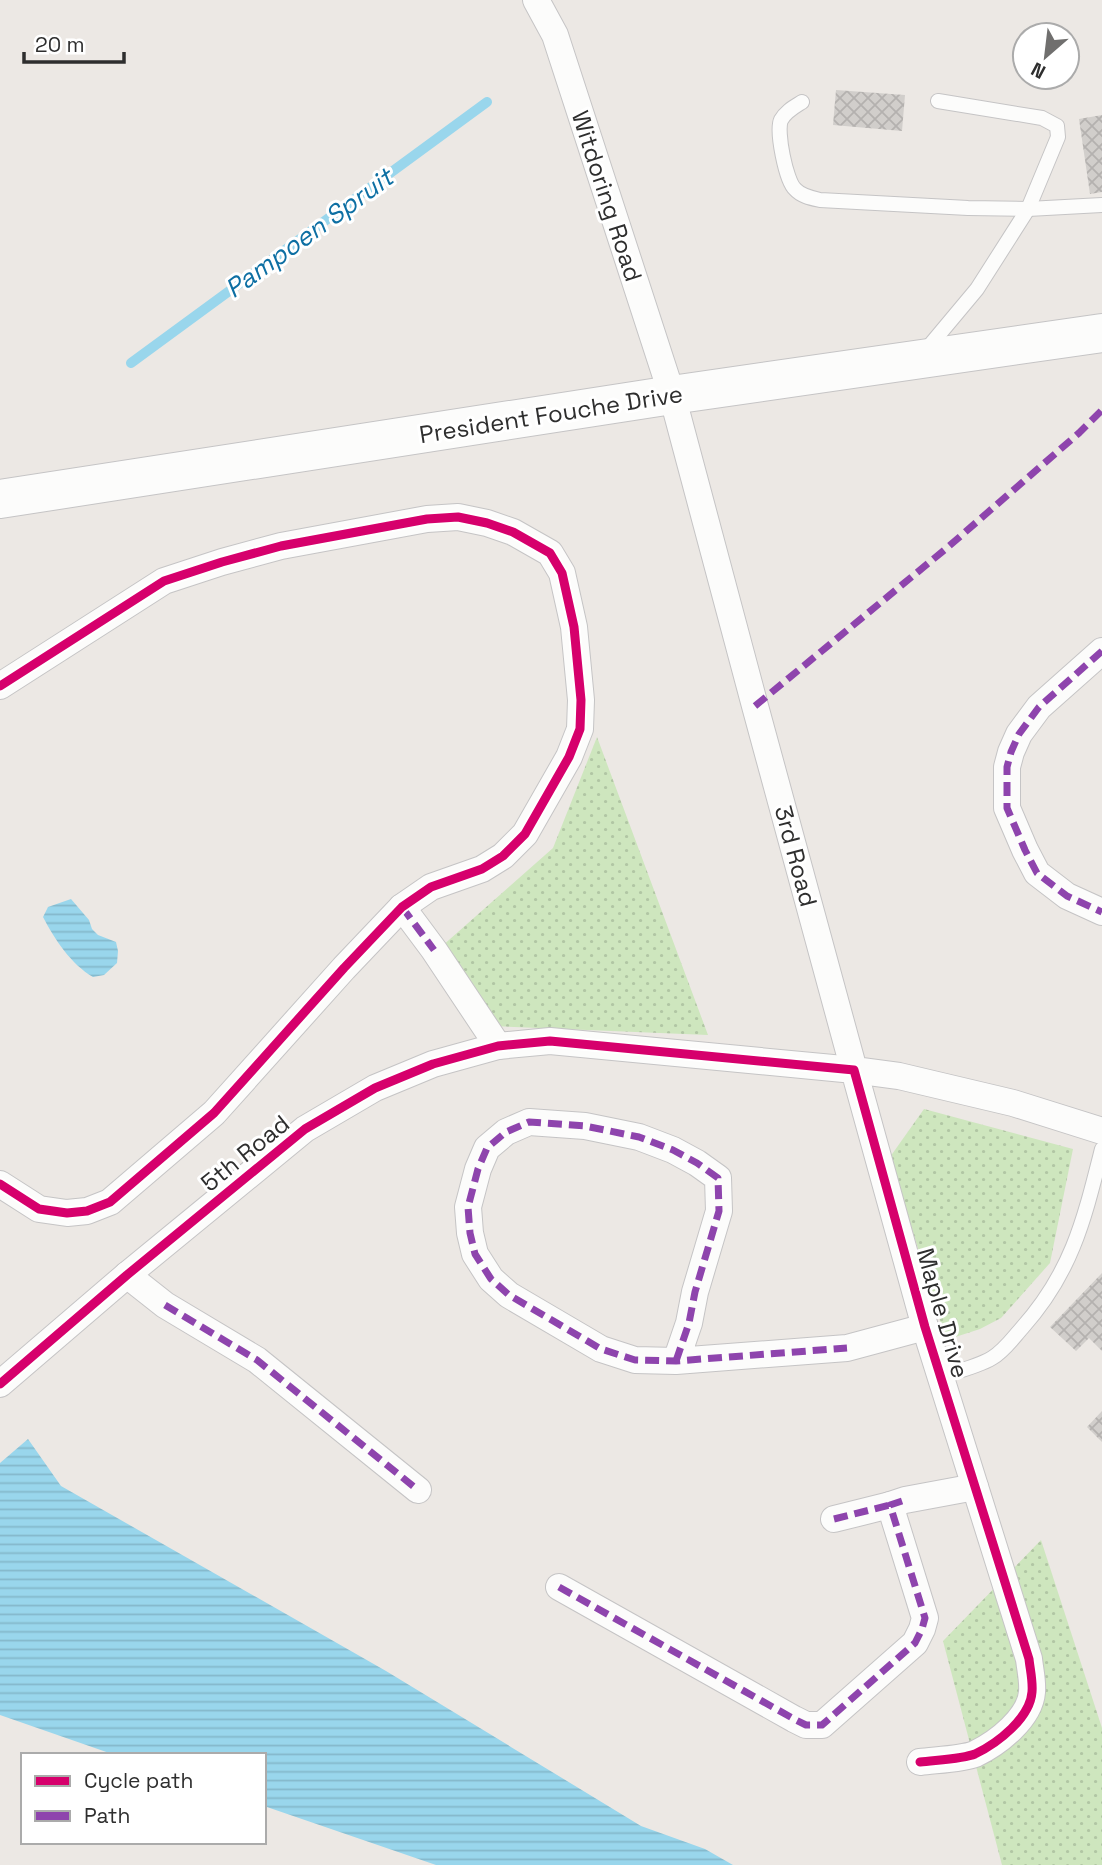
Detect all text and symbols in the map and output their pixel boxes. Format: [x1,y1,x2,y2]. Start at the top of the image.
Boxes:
scale bar [24,21,124,65]
north arrow [1011,21,1081,91]
text: 20 m [35,31,85,58]
text: N [1027,57,1050,85]
street label: Witdoring Road [565,107,649,285]
water label: Pampoen Spruit [218,159,402,306]
street label: President Fouche Drive [417,378,685,450]
street label: 3rd Road [768,802,824,910]
street label: 5th Road [194,1108,296,1198]
street label: Maple Drive [910,1244,976,1382]
legend [21,1753,266,1844]
text: Cycle path [84,1767,193,1794]
text: Path [84,1802,130,1829]

